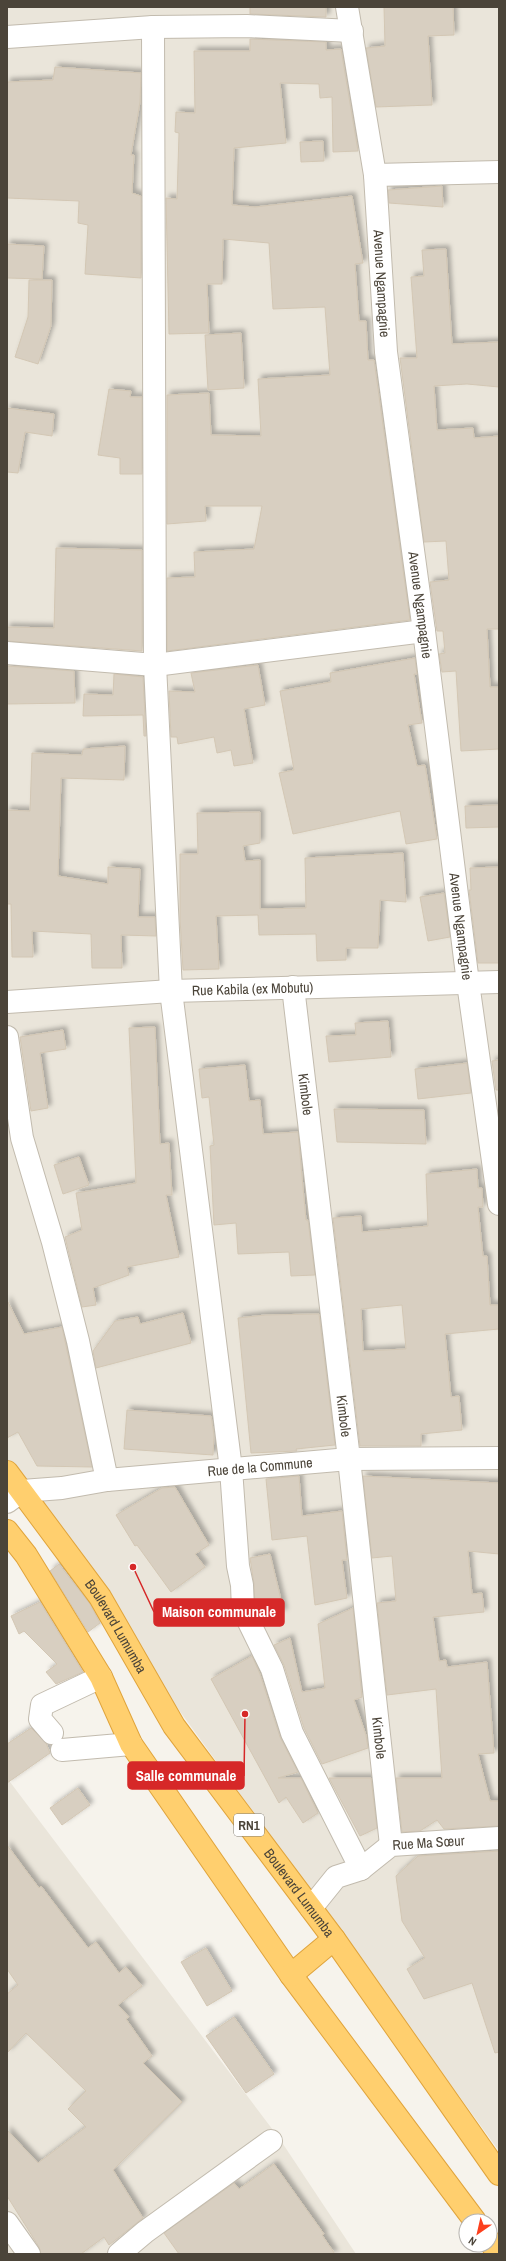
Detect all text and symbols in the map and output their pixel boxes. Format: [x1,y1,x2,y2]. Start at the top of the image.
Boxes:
street label: Avenue Ngampagnie [369,228,394,338]
street label: Avenue Ngampagnie [404,549,436,660]
street label: Avenue Ngampagnie [445,871,477,981]
street label: Rue Kabila (ex Mobutu) [192,978,314,999]
street label: Kimbole [294,1072,317,1116]
street label: Kimbole [332,1394,355,1438]
street label: Rue de la Commune [207,1453,313,1480]
street label: Boulevard Lumumba [81,1576,151,1677]
callout: Maison communale [154,1599,284,1626]
text: Maison communale [162,1601,276,1622]
street label: Kimbole [368,1716,391,1760]
callout: Salle communale [128,1762,244,1789]
text: Salle communale [136,1765,236,1786]
road number: RN1 [234,1814,264,1836]
street label: Rue Ma Sœur [392,1831,465,1854]
street label: Boulevard Lumumba [260,1845,339,1941]
north arrow [458,2213,498,2253]
text: N [466,2234,479,2249]

